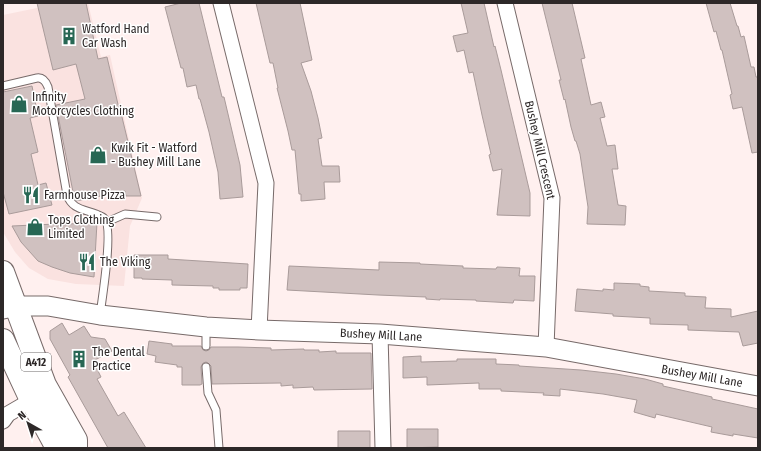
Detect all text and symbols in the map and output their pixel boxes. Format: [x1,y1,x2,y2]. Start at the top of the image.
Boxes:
place label: Watford Hand Car Wash [82,22,149,50]
building icon: Watford Hand Car Wash [59,26,79,46]
place label: Infinity Motorcycles Clothing [32,90,134,118]
shop icon: Infinity Motorcycles Clothing [9,94,29,114]
street label: Bushey Mill Crescent [522,99,558,201]
place label: Kwik Fit - Watford - Bushey Mill Lane [111,141,201,169]
shop icon: Kwik Fit - Watford - Bushey Mill Lane [88,145,108,165]
restaurant icon: Farmhouse Pizza [21,185,41,205]
place label: Farmhouse Pizza [44,188,125,202]
place label: Tops Clothing Limited [48,213,115,241]
shop icon: Tops Clothing Limited [25,217,45,237]
restaurant icon: The Viking [77,252,97,272]
place label: The Viking [100,255,151,269]
street label: Bushey Mill Lane [339,326,423,344]
place label: The Dental Practice [92,345,145,373]
building icon: The Dental Practice [69,349,89,369]
road number: A412 [21,353,51,371]
street label: Bushey Mill Lane [660,362,744,390]
north arrow [8,403,48,443]
text: N [15,408,29,423]

